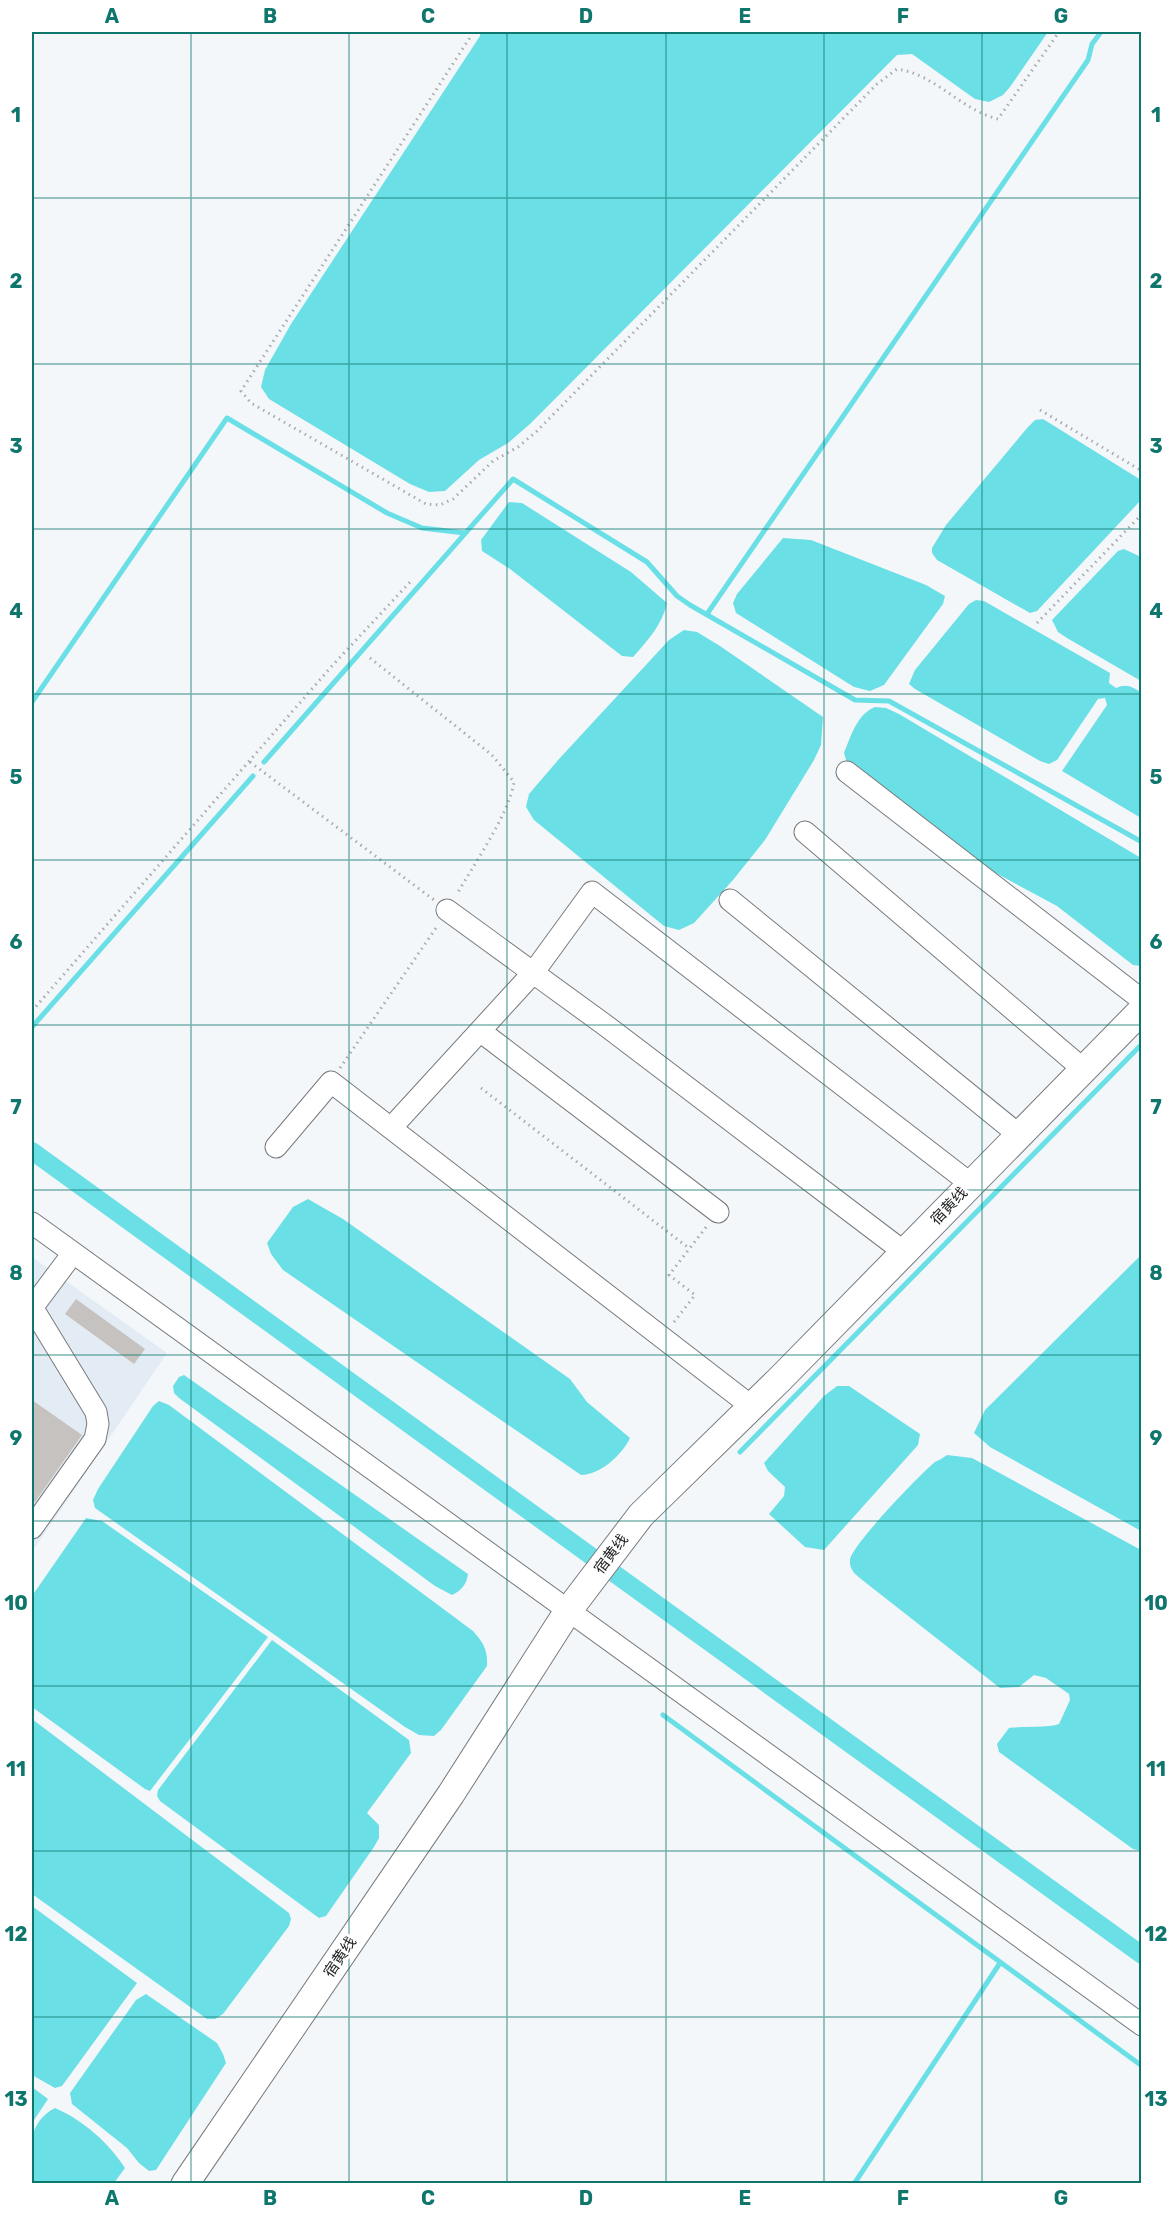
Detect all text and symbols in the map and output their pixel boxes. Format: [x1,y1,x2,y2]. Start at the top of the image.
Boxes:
text: A [105,4,120,28]
text: B [263,4,277,28]
text: C [421,4,435,28]
text: D [579,4,593,28]
text: E [739,4,751,28]
text: F [897,4,909,28]
text: G [1054,4,1068,28]
text: 1 [11,103,21,127]
text: 1 [1151,103,1161,127]
text: 2 [10,269,23,293]
text: 2 [1150,269,1163,293]
text: 3 [9,434,23,458]
text: 3 [1149,434,1163,458]
text: 4 [9,599,23,623]
text: 4 [1149,599,1163,623]
text: 5 [10,765,23,789]
text: 5 [1150,765,1163,789]
text: 6 [9,930,23,954]
text: 6 [1149,930,1163,954]
text: 7 [10,1095,22,1119]
text: 7 [1150,1095,1162,1119]
street label: 宿黄线 [927,1184,971,1228]
text: 8 [9,1261,23,1285]
text: 8 [1149,1261,1163,1285]
text: 9 [10,1426,23,1450]
text: 9 [1150,1426,1163,1450]
street label: 宿黄线 [590,1531,632,1577]
text: 10 [4,1591,28,1615]
text: 10 [1144,1591,1168,1615]
text: 11 [6,1757,26,1781]
text: 11 [1146,1757,1166,1781]
text: 12 [5,1922,27,1946]
text: 12 [1145,1922,1167,1946]
street label: 宿黄线 [320,1933,360,1981]
text: 13 [4,2087,28,2111]
text: 13 [1144,2087,1168,2111]
text: A [105,2186,120,2210]
text: B [263,2186,277,2210]
text: C [421,2186,435,2210]
text: D [579,2186,593,2210]
text: E [739,2186,751,2210]
text: F [897,2186,909,2210]
text: G [1054,2186,1068,2210]

